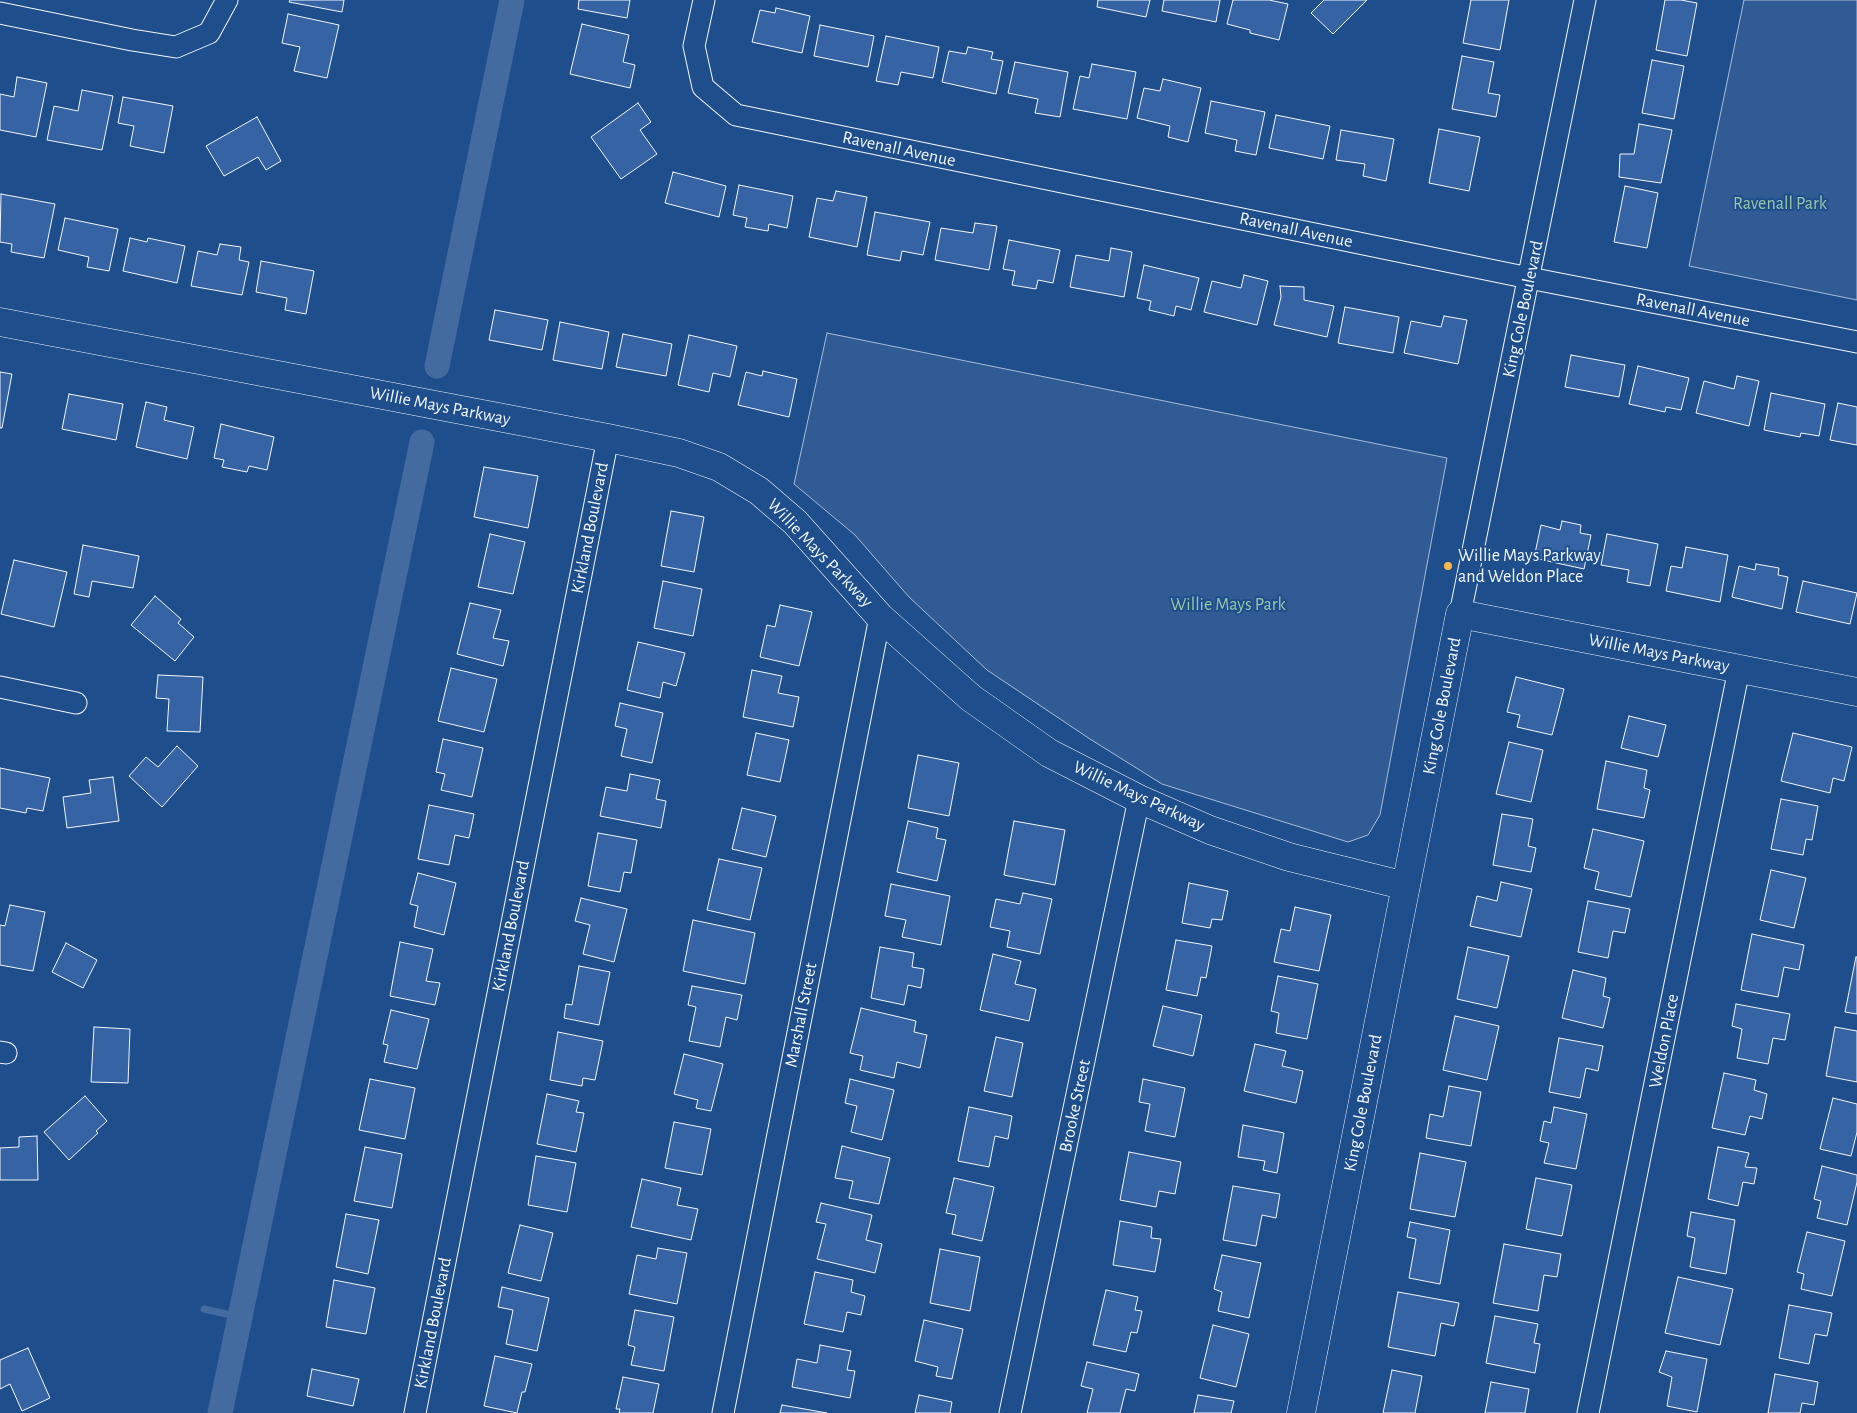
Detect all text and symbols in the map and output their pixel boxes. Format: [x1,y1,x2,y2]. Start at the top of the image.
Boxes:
street label: Ravenall Avenue [840,126,958,172]
park label: Ravenall Park [1733,193,1827,215]
street label: Ravenall Avenue [1237,207,1355,253]
street label: King Cole Boulevard [1498,238,1548,380]
street label: Ravenall Avenue [1634,288,1752,332]
street label: Willie Mays Parkway [368,382,512,430]
street label: Kirkland Boulevard [567,461,613,595]
street label: Willie Mays Parkway [763,494,877,612]
place label: Willie Mays Parkway and Weldon Place [1458,545,1601,588]
marker: Willie Mays Parkway and Weldon Place [1442,560,1454,572]
park label: Willie Mays Park [1170,594,1286,616]
street label: Willie Mays Parkway [1587,629,1731,677]
street label: King Cole Boulevard [1418,635,1466,777]
street label: Willie Mays Parkway [1070,756,1208,836]
street label: Kirkland Boulevard [488,859,534,993]
street label: Marshall Street [780,961,822,1069]
street label: Weldon Place [1644,992,1684,1090]
street label: King Cole Boulevard [1339,1032,1387,1174]
street label: Brooke Street [1055,1058,1095,1154]
street label: Kirkland Boulevard [410,1256,456,1390]

